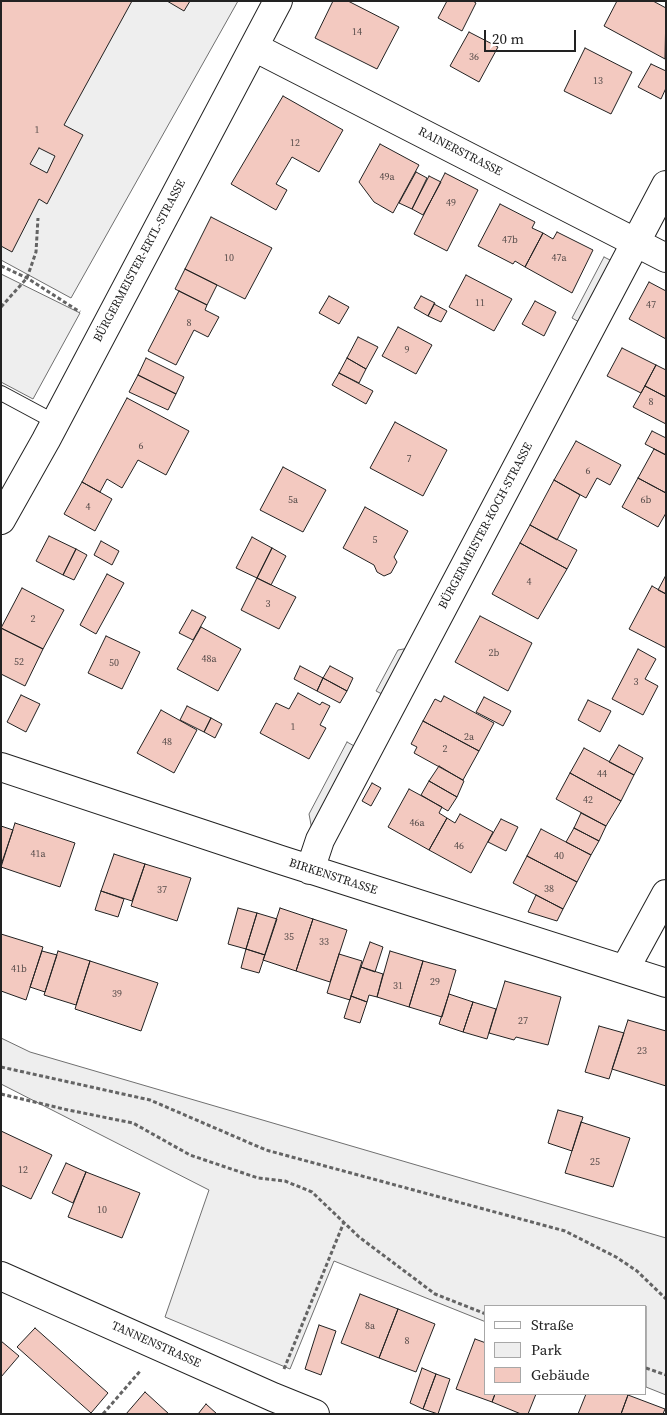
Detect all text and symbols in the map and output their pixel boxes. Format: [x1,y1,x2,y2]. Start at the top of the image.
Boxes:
scale bar [487,20,580,52]
house number: 14 [352,26,362,38]
text: 20 m [492,28,524,49]
house number: 36 [469,51,479,63]
house number: 13 [593,75,603,87]
house number: 1 [35,124,39,136]
street label: RAINERSTRASSE [416,125,504,179]
house number: 12 [290,137,300,149]
house number: 49a [379,171,395,183]
street label: BÜRGERMEISTER-ERTL-STRASSE [91,177,189,345]
house number: 49 [446,197,456,209]
house number: 47b [502,234,518,246]
house number: 10 [224,252,234,264]
house number: 47a [551,252,567,264]
house number: 11 [475,297,485,309]
house number: 47 [646,299,656,311]
house number: 8 [187,317,191,329]
house number: 9 [405,344,409,356]
house number: 8 [649,396,653,408]
house number: 6 [139,440,143,452]
street label: BÜRGERMEISTER-KOCH-STRASSE [436,440,536,612]
house number: 7 [407,453,411,465]
house number: 6 [586,465,590,477]
house number: 5a [288,494,298,506]
house number: 6b [641,494,651,506]
house number: 4 [86,501,90,513]
house number: 5 [373,534,377,546]
house number: 4 [527,576,531,588]
house number: 3 [266,598,270,610]
house number: 2 [31,613,35,625]
house number: 2b [489,647,499,659]
house number: 48a [201,653,217,665]
house number: 52 [14,656,24,668]
house number: 50 [109,657,119,669]
house number: 3 [634,676,638,688]
house number: 1 [291,721,295,733]
house number: 2a [464,731,474,743]
house number: 48 [162,736,172,748]
house number: 2 [443,743,447,755]
house number: 44 [597,768,607,780]
house number: 42 [583,794,593,806]
house number: 46a [409,817,425,829]
house number: 46 [454,840,464,852]
house number: 41a [30,848,46,860]
house number: 40 [554,850,564,862]
street label: BIRKENSTRASSE [287,856,379,898]
house number: 38 [544,883,554,895]
house number: 37 [157,884,167,896]
house number: 35 [284,931,294,943]
house number: 33 [319,936,329,948]
house number: 41b [11,963,27,975]
house number: 29 [430,976,440,988]
house number: 31 [393,980,403,992]
house number: 39 [112,988,122,1000]
house number: 27 [518,1015,528,1027]
house number: 23 [637,1045,647,1057]
house number: 25 [590,1156,600,1168]
house number: 12 [18,1164,28,1176]
house number: 10 [97,1204,107,1216]
legend [484,1305,647,1395]
text: Straße [531,1314,574,1335]
street label: TANNENSTRASSE [109,1319,203,1371]
house number: 8a [365,1320,375,1332]
house number: 8 [405,1335,409,1347]
text: Park [531,1339,562,1360]
text: Gebäude [531,1364,590,1385]

